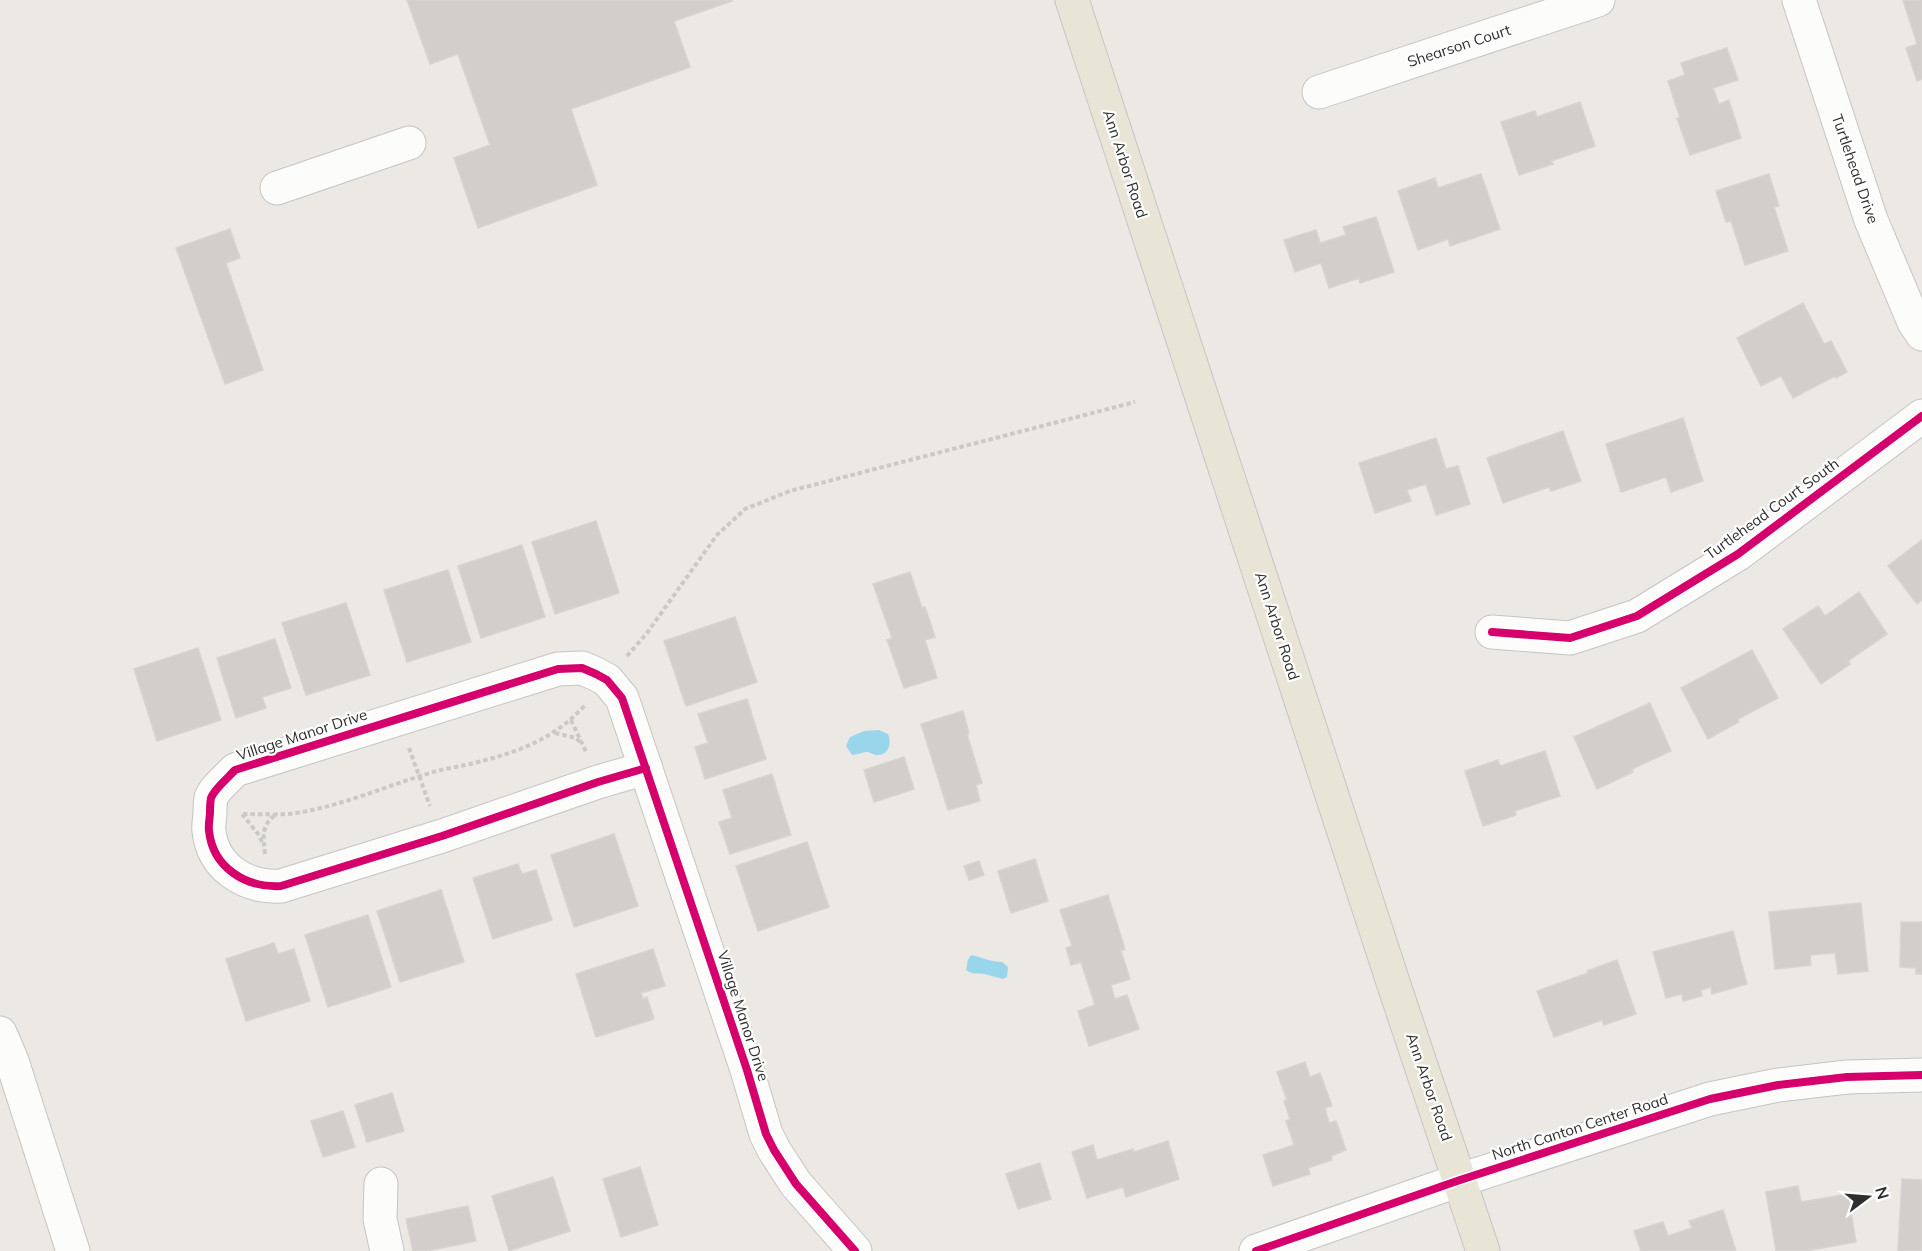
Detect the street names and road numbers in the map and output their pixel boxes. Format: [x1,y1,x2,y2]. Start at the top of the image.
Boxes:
street label: Shearson Court [1405,20,1513,71]
street label: Ann Arbor Road [1099,107,1152,220]
street label: Turtlehead Drive [1828,112,1883,226]
street label: Turtlehead Court South [1701,454,1842,564]
street label: Ann Arbor Road [1251,569,1304,682]
street label: Village Manor Drive [234,704,370,765]
street label: Village Manor Drive [713,948,774,1084]
street label: Ann Arbor Road [1402,1030,1457,1143]
street label: North Canton Center Road [1489,1089,1670,1164]

